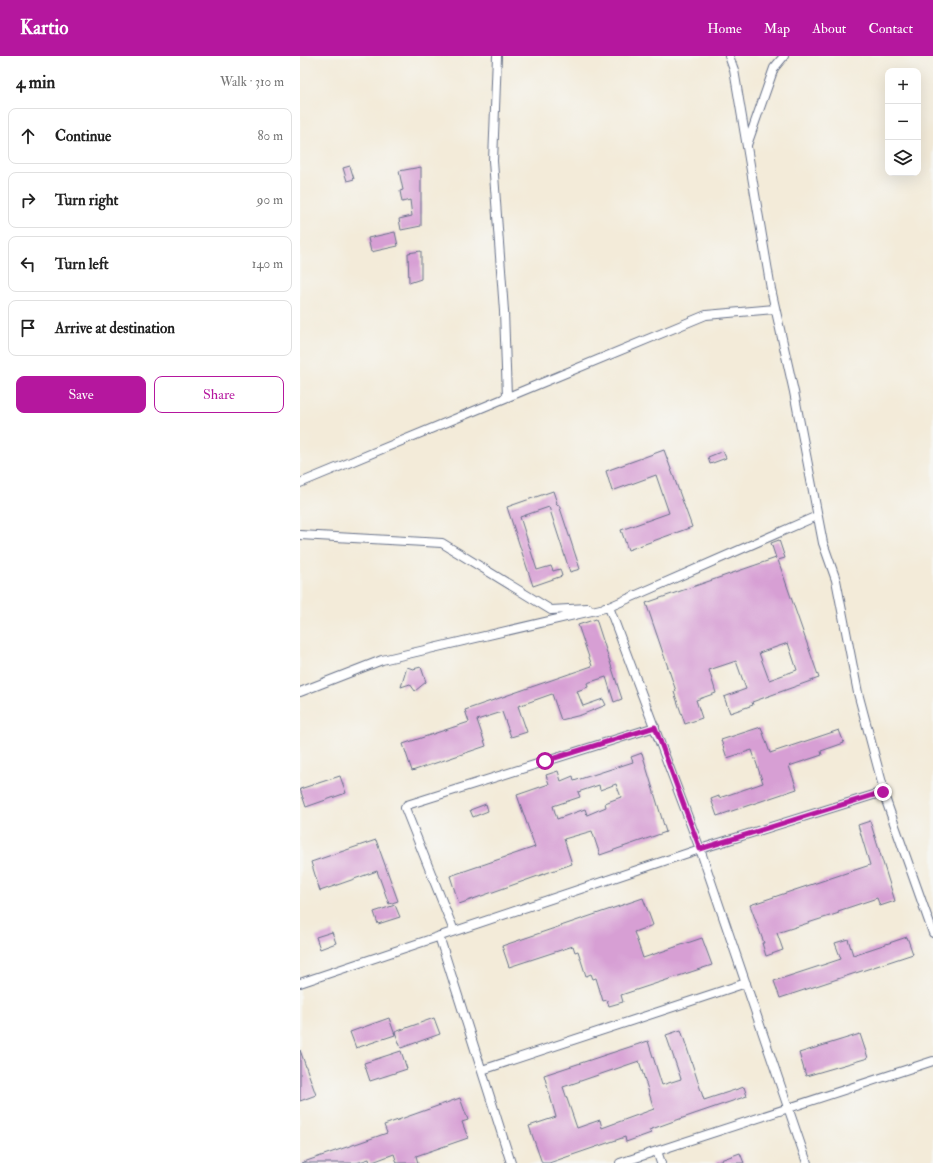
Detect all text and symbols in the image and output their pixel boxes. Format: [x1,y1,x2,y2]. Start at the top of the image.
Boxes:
text: Kartio [20,16,68,40]
text: Home [707,20,742,37]
text: Map [764,20,790,37]
text: About [812,20,846,37]
text: Contact [868,20,913,37]
map controls [885,68,921,176]
button: + [885,68,921,104]
text: 4 min [16,72,55,93]
text: Walk · 310 m [220,74,284,90]
button: − [885,104,921,140]
icon: ahead [17,125,39,147]
text: Continue [55,127,111,146]
text: 80 m [257,128,283,144]
button: layers [885,140,921,176]
icon: right [17,189,39,211]
text: Turn right [55,191,118,210]
text: 90 m [257,192,283,208]
icon: left [17,253,39,275]
text: Turn left [55,255,109,274]
text: 140 m [252,256,283,272]
icon: arrive [17,317,39,339]
text: Arrive at destination [55,319,175,338]
button: Save [16,376,146,413]
button: Share [154,376,284,413]
route start [536,752,554,770]
route end [874,783,892,801]

